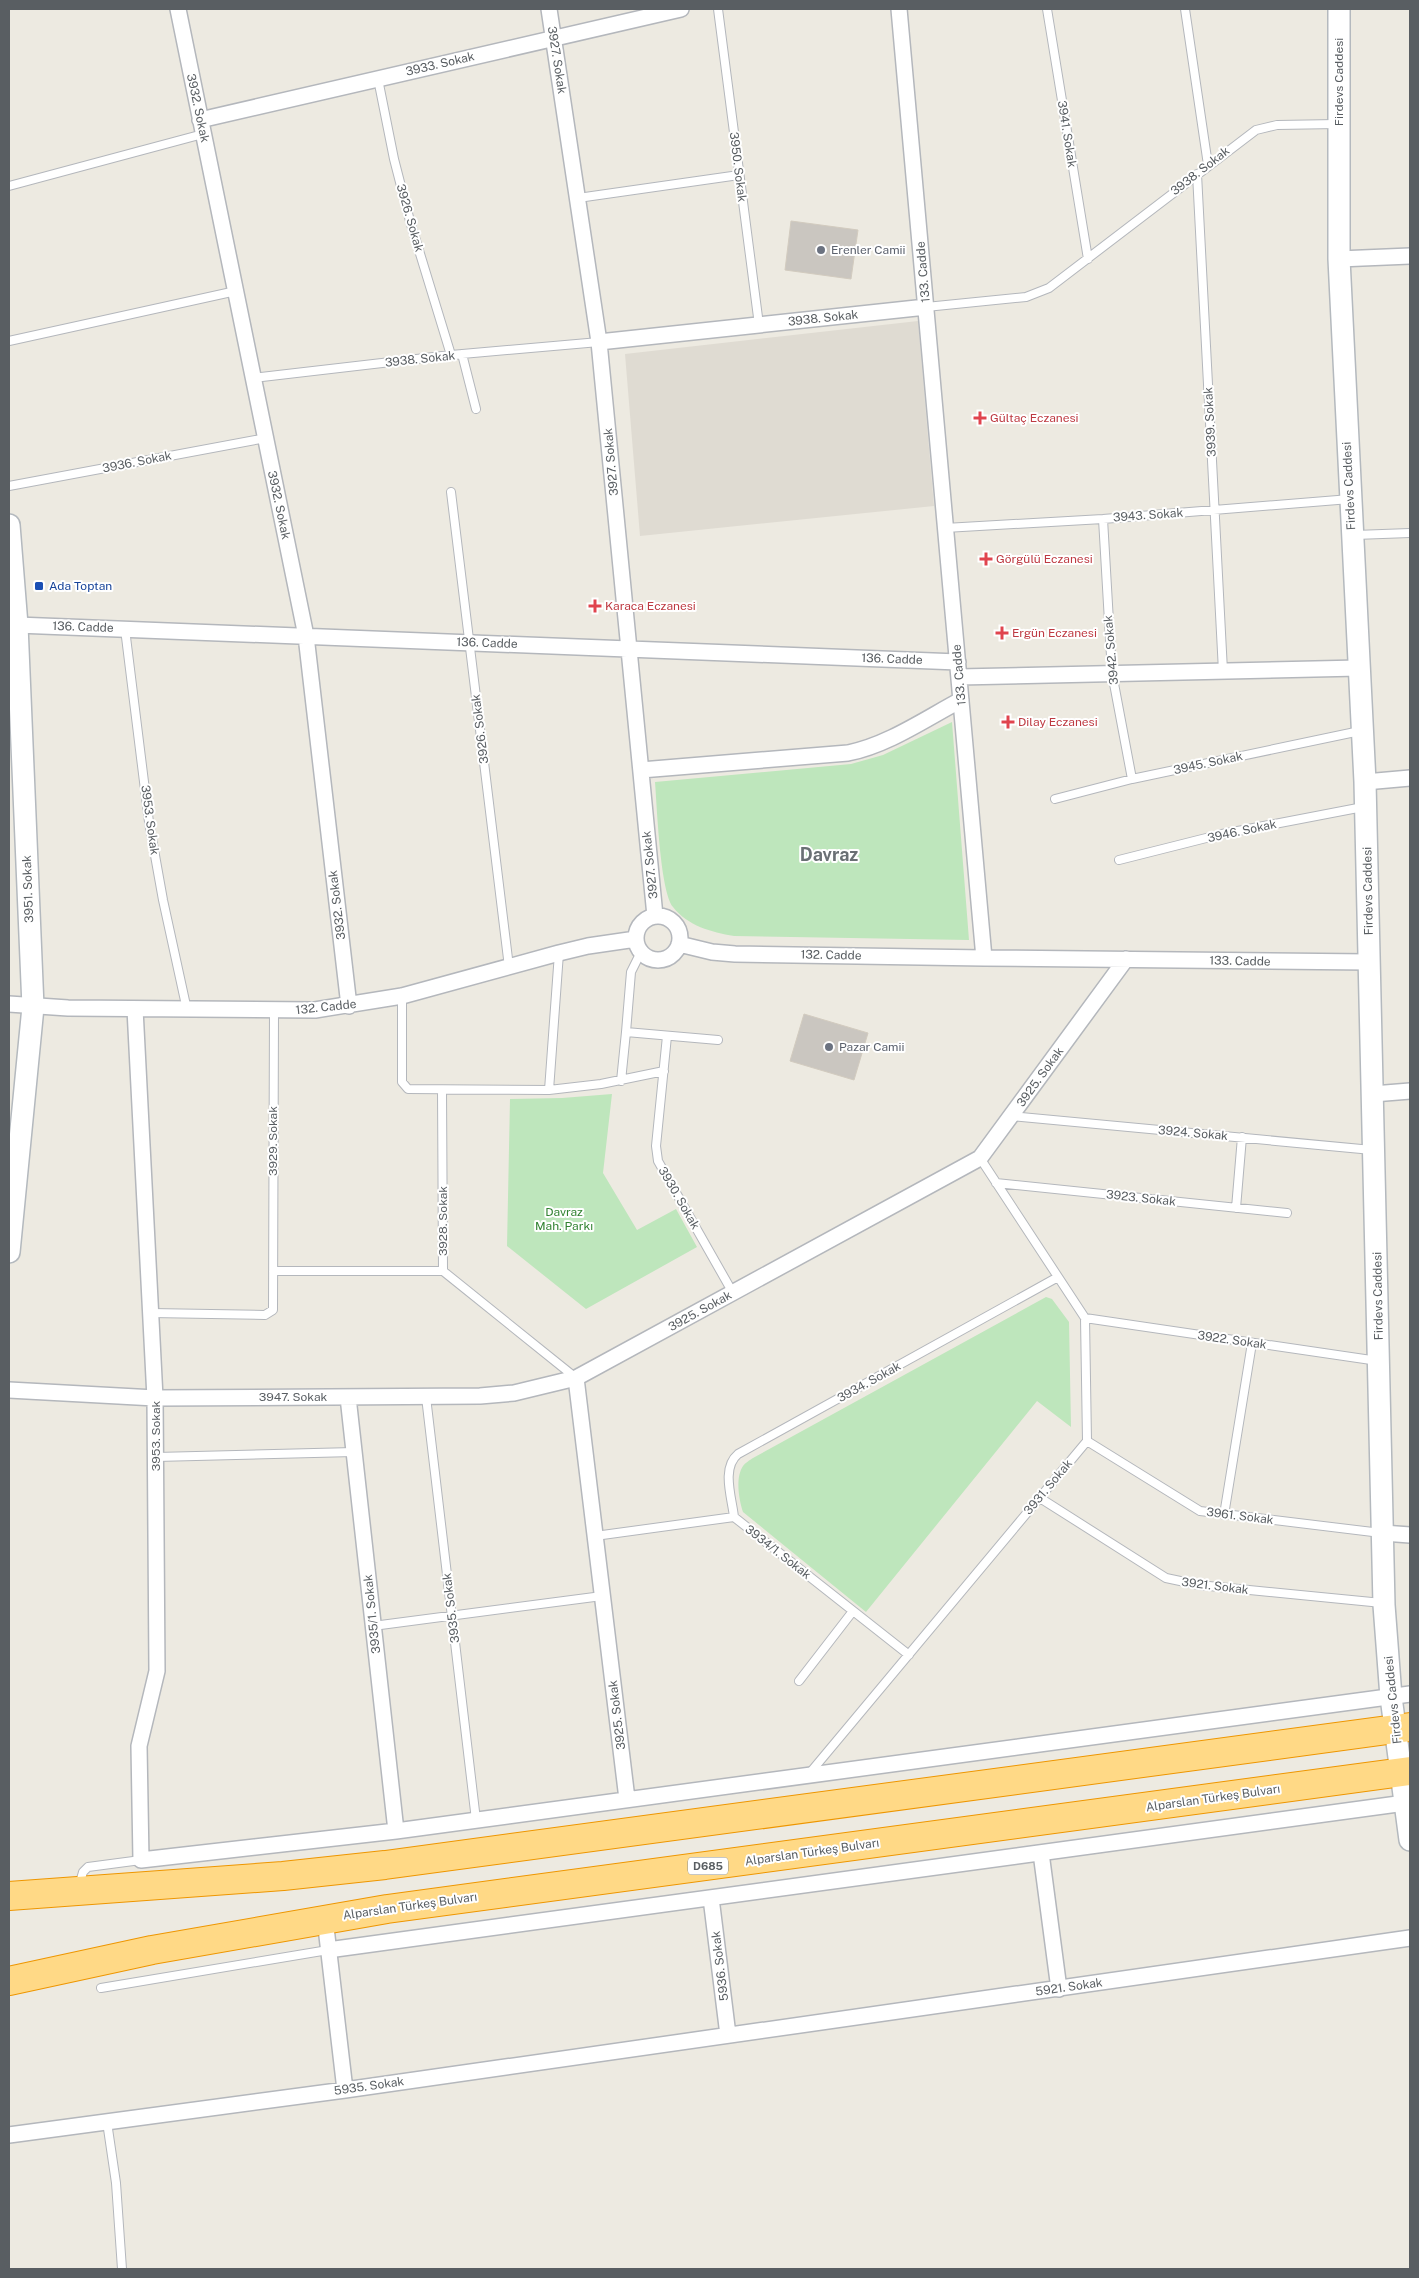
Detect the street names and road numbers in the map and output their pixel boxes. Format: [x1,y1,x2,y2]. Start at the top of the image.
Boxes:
street label: 3927. Sokak [545,25,569,95]
street label: Firdevs Caddesi [1332,38,1346,126]
street label: 3933. Sokak [404,49,476,79]
street label: 3932. Sokak [184,72,212,144]
street label: 3941. Sokak [1055,99,1079,169]
street label: 3950. Sokak [727,131,749,203]
street label: 3938. Sokak [1168,144,1232,198]
street label: 3926. Sokak [394,182,426,254]
street label: 133. Cadde [913,241,933,303]
street label: 3938. Sokak [787,307,859,329]
street label: 3938. Sokak [384,348,456,370]
street label: 3939. Sokak [1201,386,1219,457]
street label: 3927. Sokak [601,427,621,497]
street label: Firdevs Caddesi [1340,441,1358,531]
street label: 3936. Sokak [101,448,173,476]
street label: 3932. Sokak [265,469,293,541]
street label: 3943. Sokak [1112,506,1184,524]
street label: 3942. Sokak [1101,614,1121,685]
street label: 136. Cadde [52,619,114,635]
street label: 136. Cadde [456,635,518,651]
street label: 133. Cadde [949,644,969,706]
street label: 136. Cadde [861,651,923,667]
street label: 3926. Sokak [469,693,491,765]
street label: 3945. Sokak [1172,749,1244,777]
street label: 3953. Sokak [138,784,162,856]
street label: 3946. Sokak [1206,817,1278,845]
street label: 3927. Sokak [639,830,661,900]
street label: Firdevs Caddesi [1360,847,1376,935]
street label: 3951. Sokak [20,855,36,923]
street label: 3932. Sokak [326,869,348,941]
street label: 132. Cadde [800,947,862,963]
street label: 133. Cadde [1209,953,1271,969]
street label: 132. Cadde [295,997,357,1017]
street label: 3925. Sokak [1014,1044,1066,1109]
street label: 3929. Sokak [266,1106,280,1176]
street label: 3924. Sokak [1158,1123,1229,1143]
street label: 3930. Sokak [655,1164,703,1232]
street label: 3928. Sokak [436,1186,450,1256]
street label: 3923. Sokak [1105,1187,1177,1209]
street label: Firdevs Caddesi [1370,1252,1386,1340]
street label: 3925. Sokak [666,1288,734,1334]
street label: 3922. Sokak [1197,1328,1268,1352]
street label: 3934. Sokak [835,1359,903,1405]
street label: 3947. Sokak [259,1390,328,1404]
street label: 3953. Sokak [149,1400,163,1471]
street label: 3931. Sokak [1021,1456,1075,1517]
street label: 3961. Sokak [1206,1505,1275,1527]
street label: 3934/1. Sokak [742,1522,814,1582]
street label: 3935. Sokak [440,1572,462,1644]
street label: 3935/1. Sokak [361,1573,383,1654]
street label: 3921. Sokak [1181,1575,1250,1597]
street label: Firdevs Caddesi [1381,1655,1405,1745]
street label: 3925. Sokak [606,1679,628,1751]
street label: Alparslan Türkeş Bulvarı [1145,1782,1281,1814]
street label: Alparslan Türkeş Bulvarı [744,1836,880,1868]
road number: D685 [688,1858,728,1874]
street label: Alparslan Türkeş Bulvarı [342,1890,478,1922]
street label: 5936. Sokak [709,1930,731,2002]
street label: 5921. Sokak [1035,1975,1104,1999]
street label: 5935. Sokak [333,2074,405,2098]

